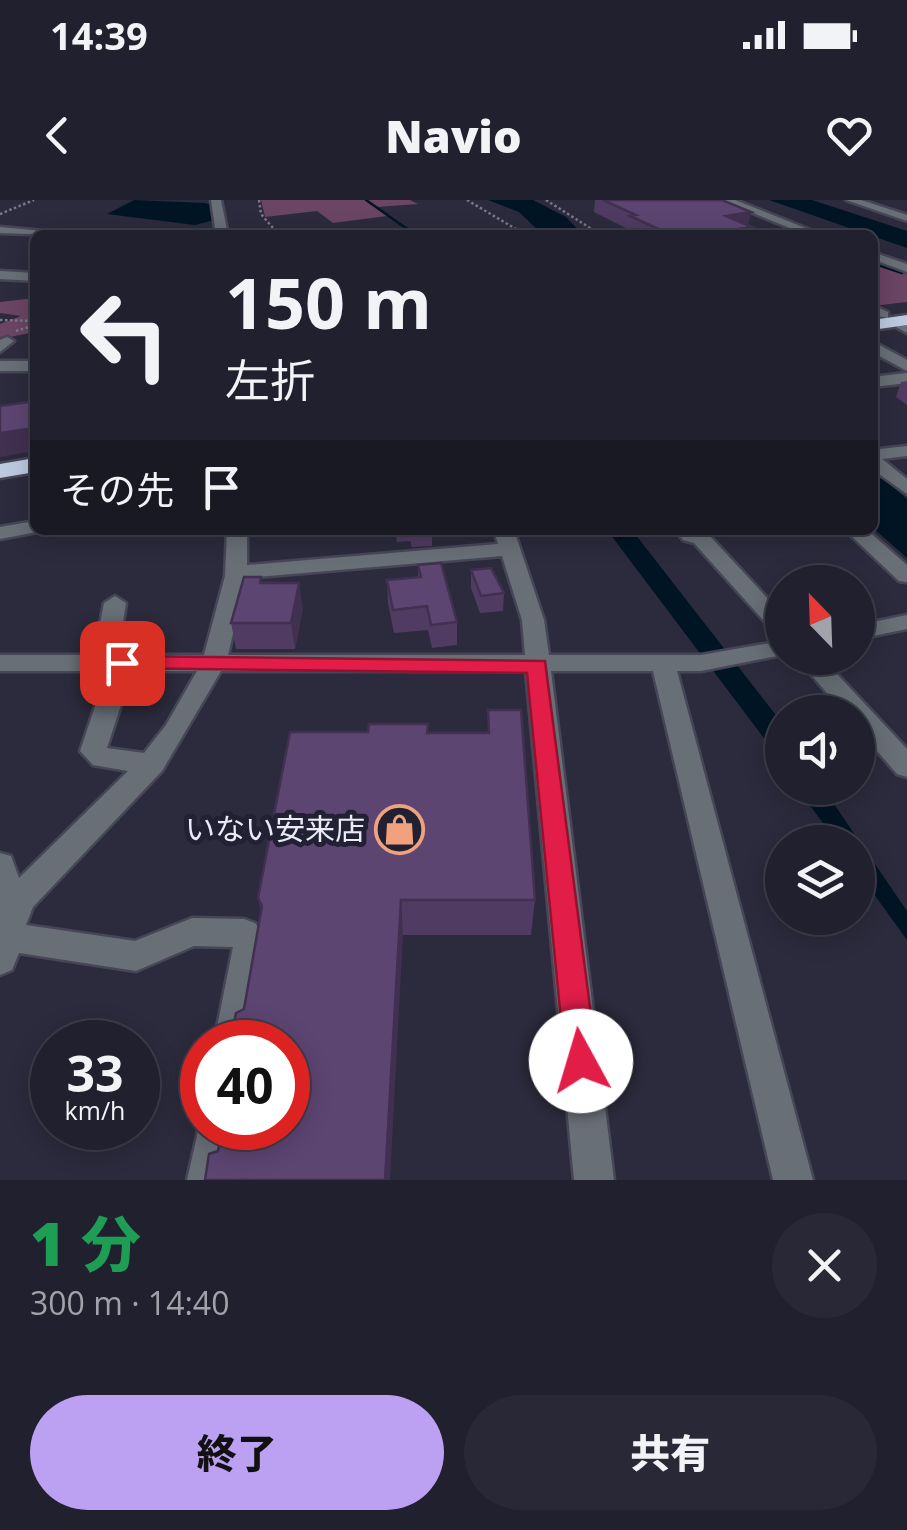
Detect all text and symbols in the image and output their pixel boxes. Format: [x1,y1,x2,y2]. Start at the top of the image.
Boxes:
text: 14:39 [50,9,148,61]
text: Navio [385,105,522,166]
icon: back [30,108,85,163]
icon: heart [822,108,877,163]
text: 150 m [225,254,432,350]
icon: left [60,270,190,400]
text: 左折 [225,349,315,410]
icon: arrive [194,460,249,515]
text: その先 [60,463,174,515]
north arrow [765,565,875,675]
map controls [765,565,875,935]
pin [80,621,165,706]
icon: arrive [95,636,150,691]
button: sound [765,695,875,805]
shop icon: いない安来店 [374,804,426,856]
place label: いない安来店 [185,808,365,849]
button: layers [765,825,875,935]
position arrow [529,1009,633,1113]
speed limit sign: 40 [180,1020,310,1150]
text: 33 [66,1039,124,1107]
text: km/h [65,1093,125,1127]
text: 1 分 [30,1202,141,1284]
button: close [772,1213,877,1318]
text: 300 m · 14:40 [30,1281,229,1324]
button: 終了 [30,1395,444,1510]
button: 共有 [464,1395,877,1510]

